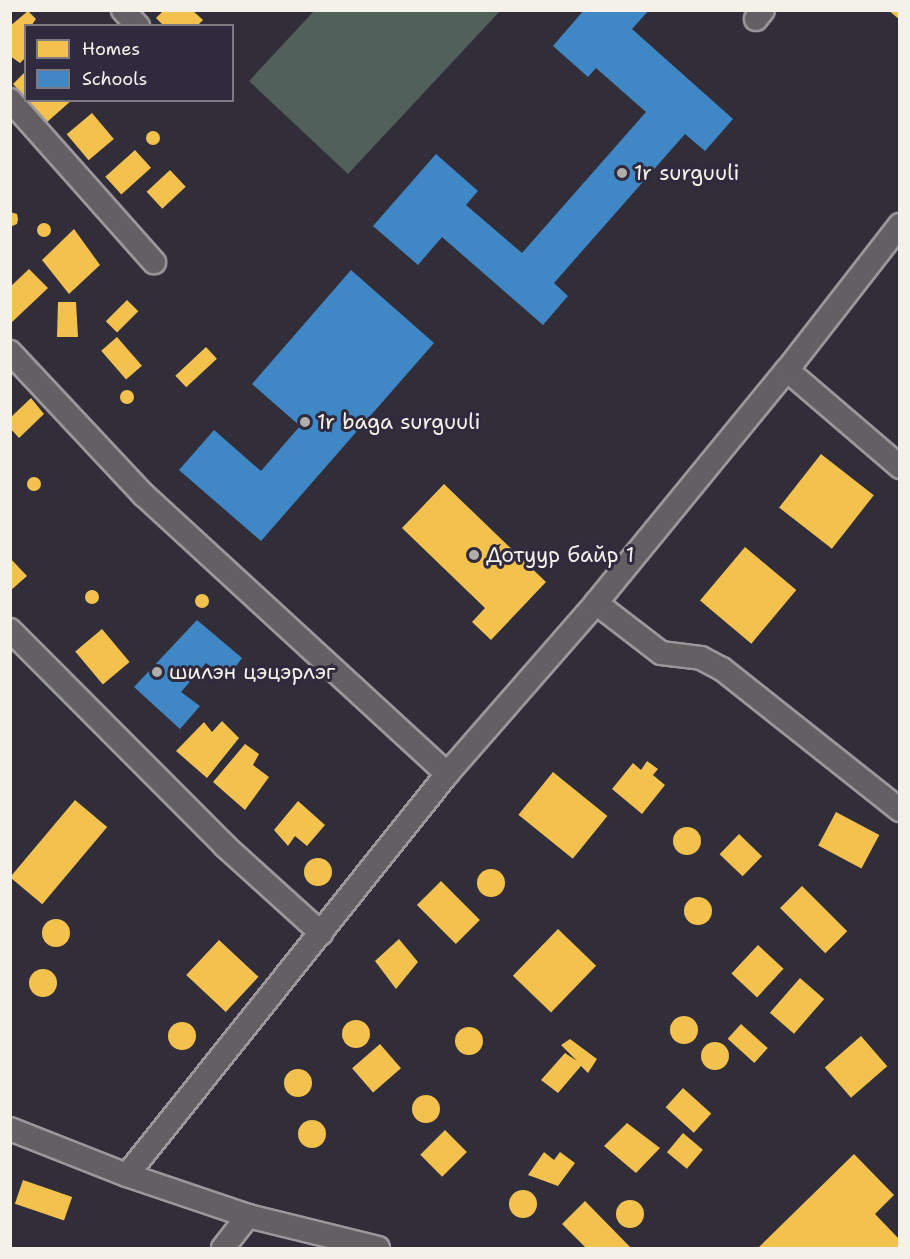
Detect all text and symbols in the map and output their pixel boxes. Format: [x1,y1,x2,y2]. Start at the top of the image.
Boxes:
legend [24,24,234,102]
text: Homes [82,37,140,61]
text: Schools [82,67,148,91]
place label: 1r surguuli [634,160,739,186]
marker: 1r surguuli [615,166,629,180]
place label: 1r baga surguuli [317,409,480,435]
marker: 1r baga surguuli [298,415,312,429]
place label: Дотуур байр 1 [486,542,634,568]
marker: Дотуур байр 1 [467,548,481,562]
place label: шилэн цэцэрлэг [169,659,335,685]
marker: шилэн цэцэрлэг [150,665,164,679]

